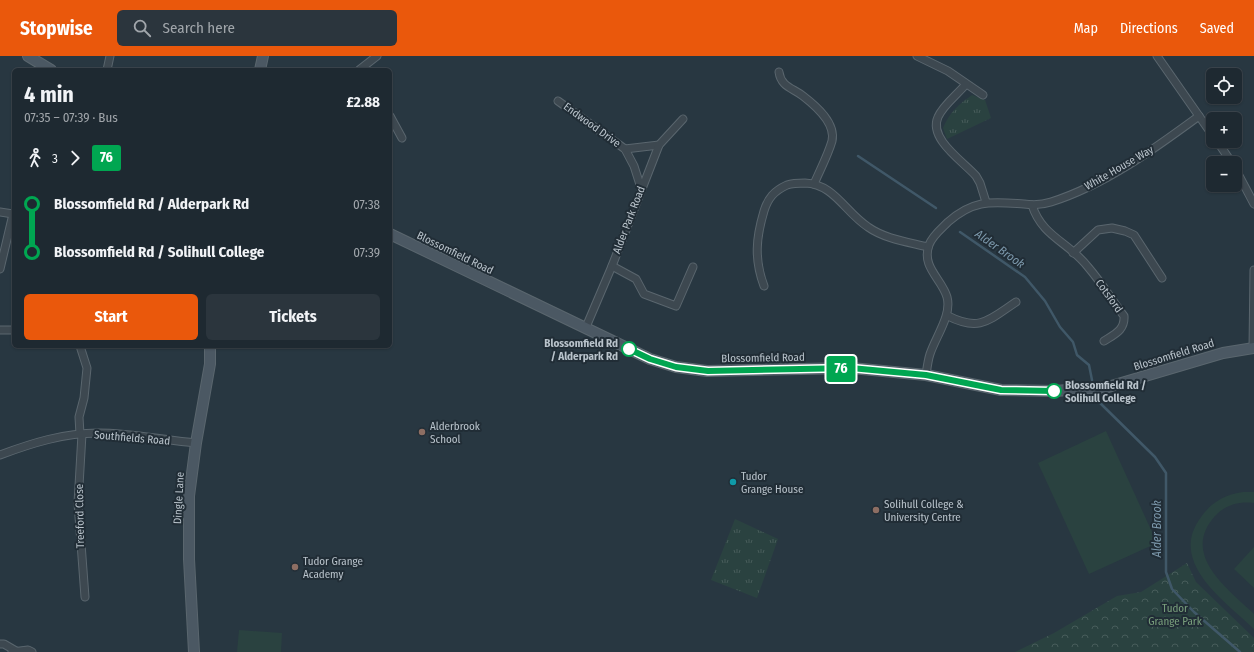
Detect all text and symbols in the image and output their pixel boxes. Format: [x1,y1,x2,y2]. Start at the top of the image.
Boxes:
search box [117,10,397,46]
text: Stopwise [20,17,93,40]
icon: search [131,17,153,39]
text: Search here [163,19,235,37]
text: Map [1074,20,1098,37]
text: Directions [1120,20,1178,37]
text: Saved [1200,20,1234,37]
map controls [1206,68,1242,192]
button: locate [1206,68,1242,104]
text: 4 min [24,81,74,108]
text: £2.88 [346,93,380,111]
street label: Endwood Drive [561,100,623,150]
text: 07:35 – 07:39 · Bus [24,110,118,125]
button: + [1206,112,1242,148]
street label: White House Way [1082,143,1156,193]
icon: walk [24,147,46,169]
icon: forward [64,147,86,169]
text: 76 [100,149,113,166]
text: 3 [52,151,58,166]
button: − [1206,156,1242,192]
street label: Alder Park Road [610,184,648,256]
text: Blossomfield Rd / Alderpark Rd [54,195,249,213]
text: 07:38 [353,197,380,212]
water label: Alder Brook [972,226,1028,271]
street label: Blossomfield Road [415,229,495,277]
text: Blossomfield Rd / Solihull College [54,243,264,261]
text: 07:39 [353,245,380,260]
street label: Cotsford [1093,277,1125,315]
button: Start [24,294,198,340]
button: Tickets [206,294,380,340]
place label: Blossomfield Rd / Alderpark Rd [544,337,618,363]
street label: Blossomfield Road [1132,337,1216,373]
marker: Blossomfield Rd / Alderpark Rd [621,341,637,357]
street label: Blossomfield Road [721,351,805,365]
line badge: 76 [823,356,859,382]
text: 76 [834,360,848,377]
place label: Blossomfield Rd / Solihull College [1065,379,1146,405]
marker: Blossomfield Rd / Solihull College [1046,383,1062,399]
place label: Alderbrook School [430,420,481,446]
marker: Alderbrook School [417,427,427,437]
street label: Southfields Road [93,428,171,448]
place label: Tudor Grange House [741,470,803,496]
street label: Dingle Lane [171,471,187,525]
marker: Tudor Grange House [728,477,738,487]
street label: Treeford Close [73,484,87,548]
place label: Solihull College & University Centre [884,498,964,524]
water label: Alder Brook [1150,500,1164,559]
marker: Solihull College & University Centre [871,505,881,515]
place label: Tudor Grange Academy [303,555,363,581]
marker: Tudor Grange Academy [290,562,300,572]
park label: Tudor Grange Park [1148,602,1203,628]

